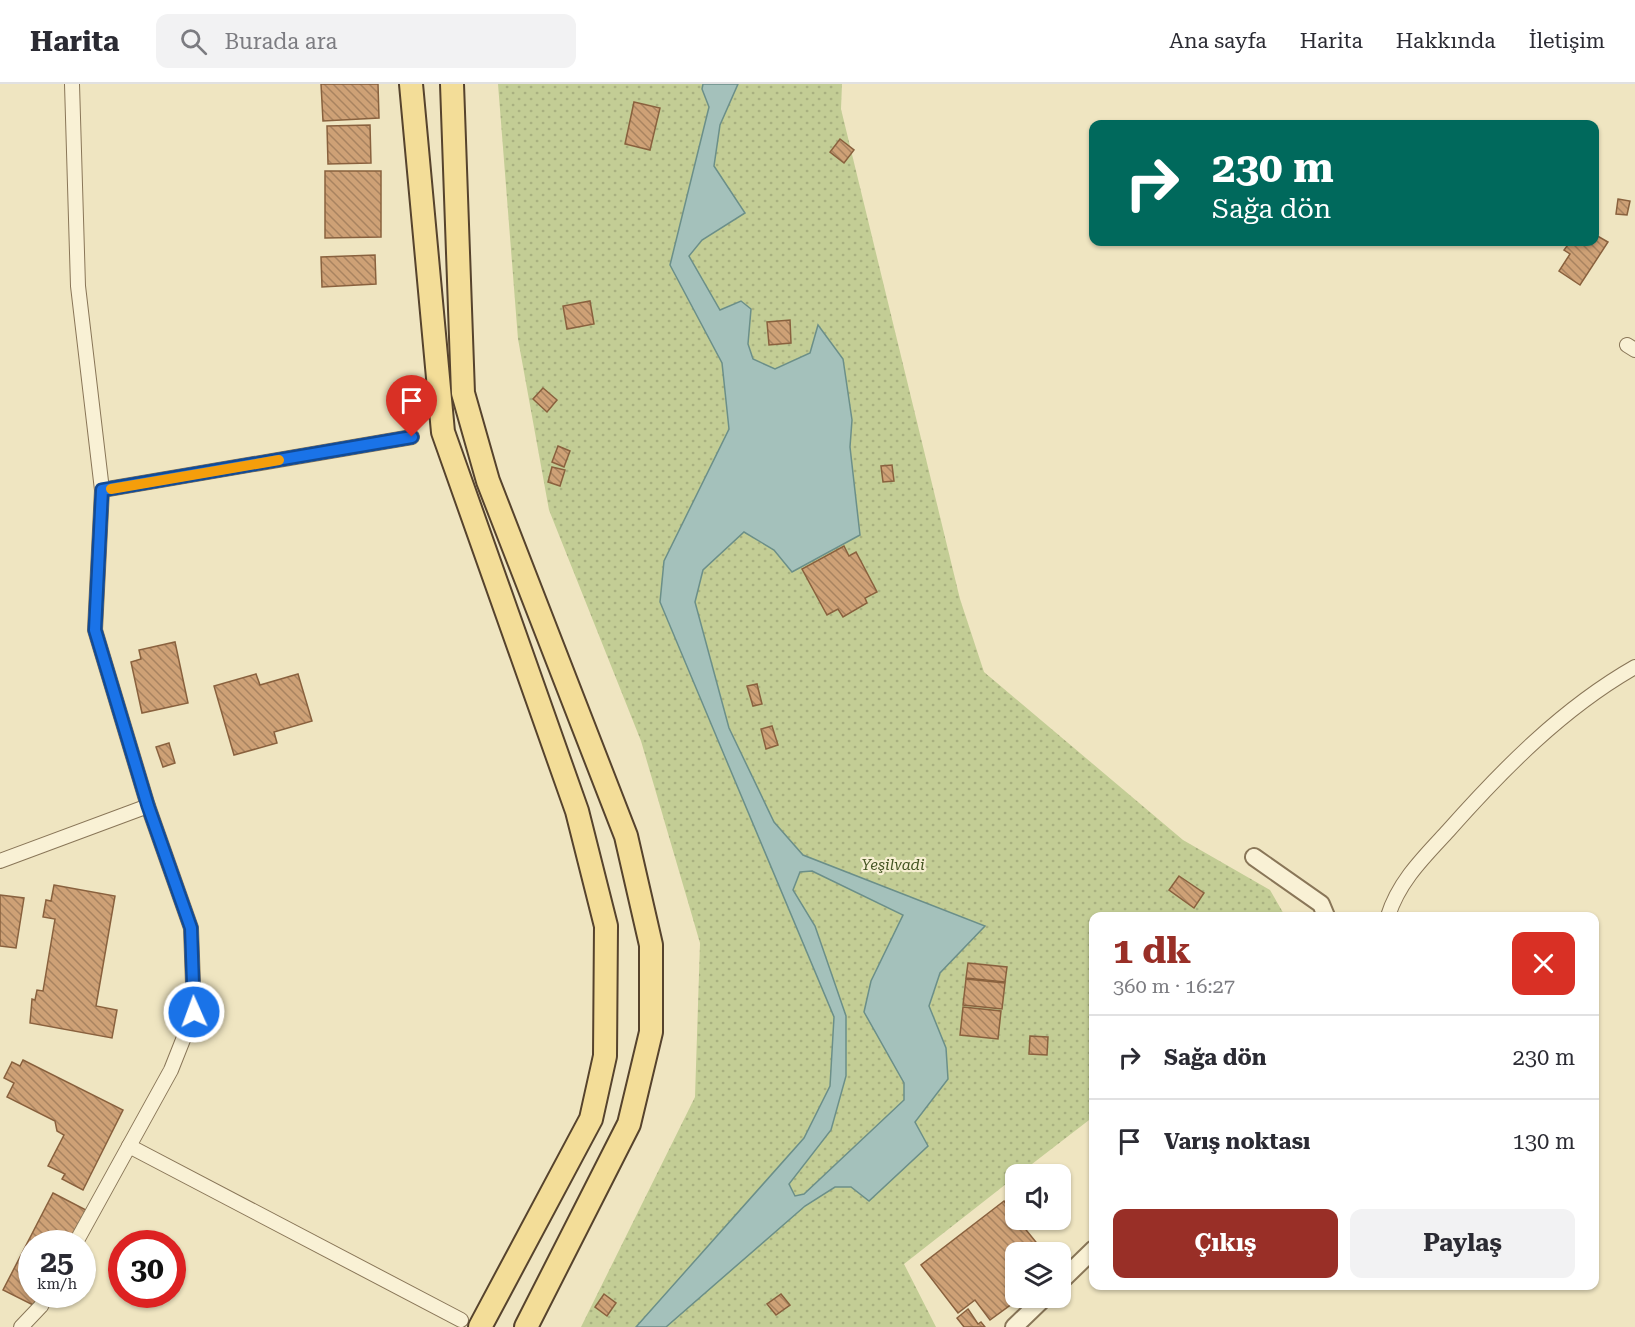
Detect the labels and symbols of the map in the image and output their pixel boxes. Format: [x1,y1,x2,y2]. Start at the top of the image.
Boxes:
pin [386,375,437,437]
park label: Yeşilvadi [861,856,925,874]
position arrow [162,980,226,1044]
speed limit sign: 30 [108,1230,186,1308]

